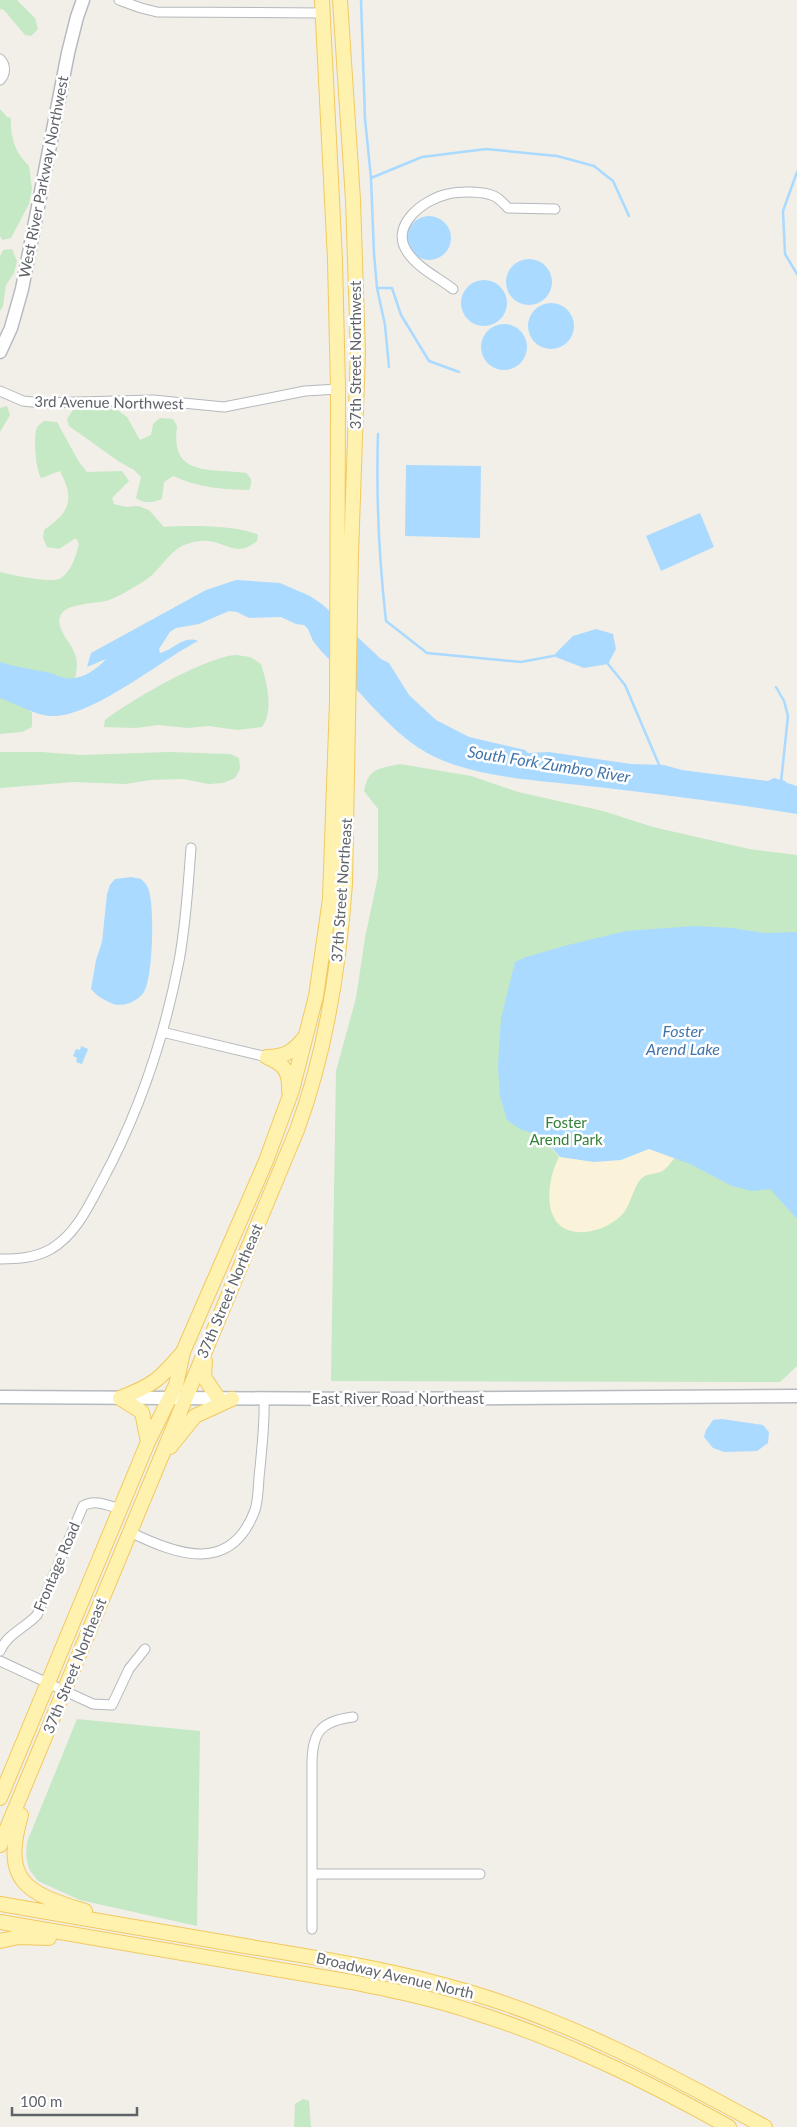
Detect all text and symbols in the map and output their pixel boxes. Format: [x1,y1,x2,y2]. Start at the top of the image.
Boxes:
street label: West River Parkway Northwest [15,74,72,279]
street label: 37th Street Northwest [346,280,364,429]
street label: 3rd Avenue Northwest [34,392,185,412]
water label: South Fork Zumbro River [466,741,632,786]
street label: 37th Street Northeast [327,817,355,963]
water label: Foster Arend Lake [645,1021,720,1058]
park label: Foster Arend Park [529,1113,603,1148]
street label: 37th Street Northeast [193,1220,266,1361]
street label: East River Road Northeast [312,1389,485,1407]
street label: Frontage Road [29,1519,83,1614]
street label: 37th Street Northeast [39,1595,110,1736]
street label: Broadway Avenue North [315,1948,476,2002]
scale bar [12,2084,138,2116]
text: 100 m [20,2092,62,2110]

